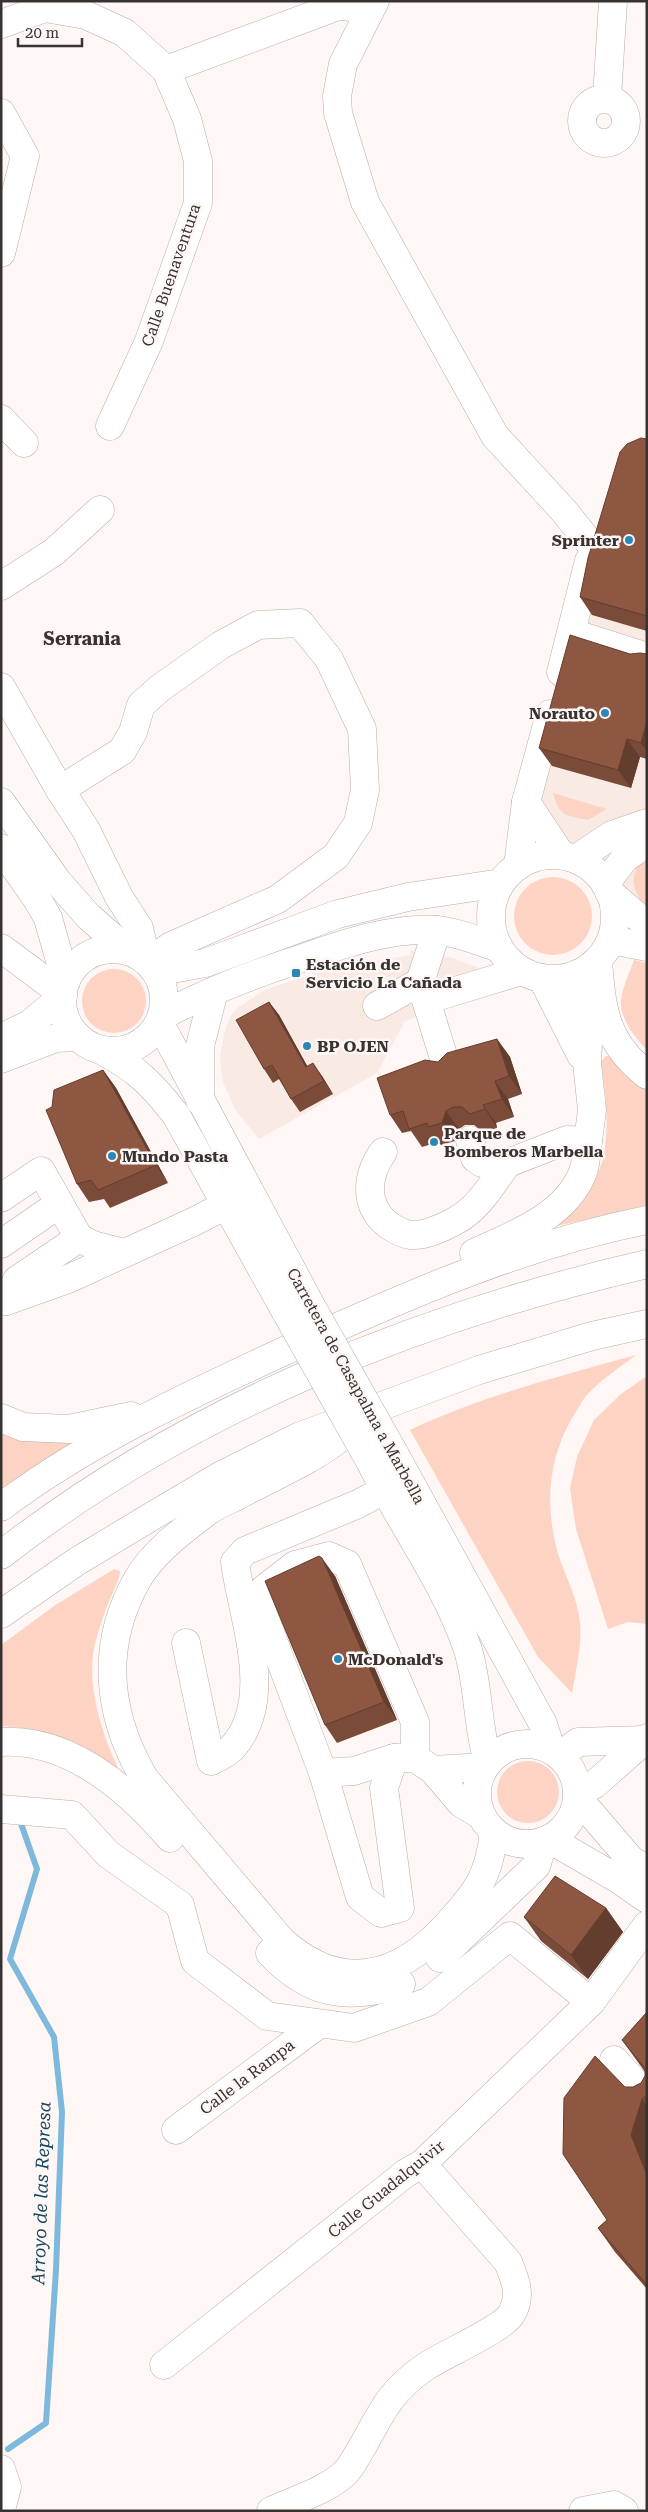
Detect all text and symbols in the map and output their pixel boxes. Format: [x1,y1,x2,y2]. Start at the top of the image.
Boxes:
scale bar [18,15,81,47]
text: 20 m [25,24,60,42]
street label: Calle Buenaventura [138,201,204,349]
place label: Sprinter [552,531,619,550]
marker: Sprinter [623,534,635,546]
district label: Serrania [43,628,121,649]
place label: Norauto [529,704,595,723]
marker: Norauto [599,707,611,719]
place label: Estación de Servicio La Cañada [306,955,462,992]
marker: Estación de Servicio La Cañada [290,967,302,979]
place label: BP OJEN [317,1037,389,1056]
marker: BP OJEN [301,1040,313,1052]
place label: Parque de Bomberos Marbella [444,1124,604,1161]
marker: Parque de Bomberos Marbella [428,1136,440,1148]
place label: Mundo Pasta [122,1147,229,1166]
marker: Mundo Pasta [106,1150,118,1162]
street label: Carretera de Casapalma a Marbella [283,1265,429,1508]
place label: McDonald's [348,1650,443,1669]
marker: McDonald's [332,1653,344,1665]
street label: Calle la Rampa [196,2035,298,2119]
water label: Arroyo de las Represa [27,2101,55,2286]
street label: Calle Guadalquivir [324,2136,448,2242]

